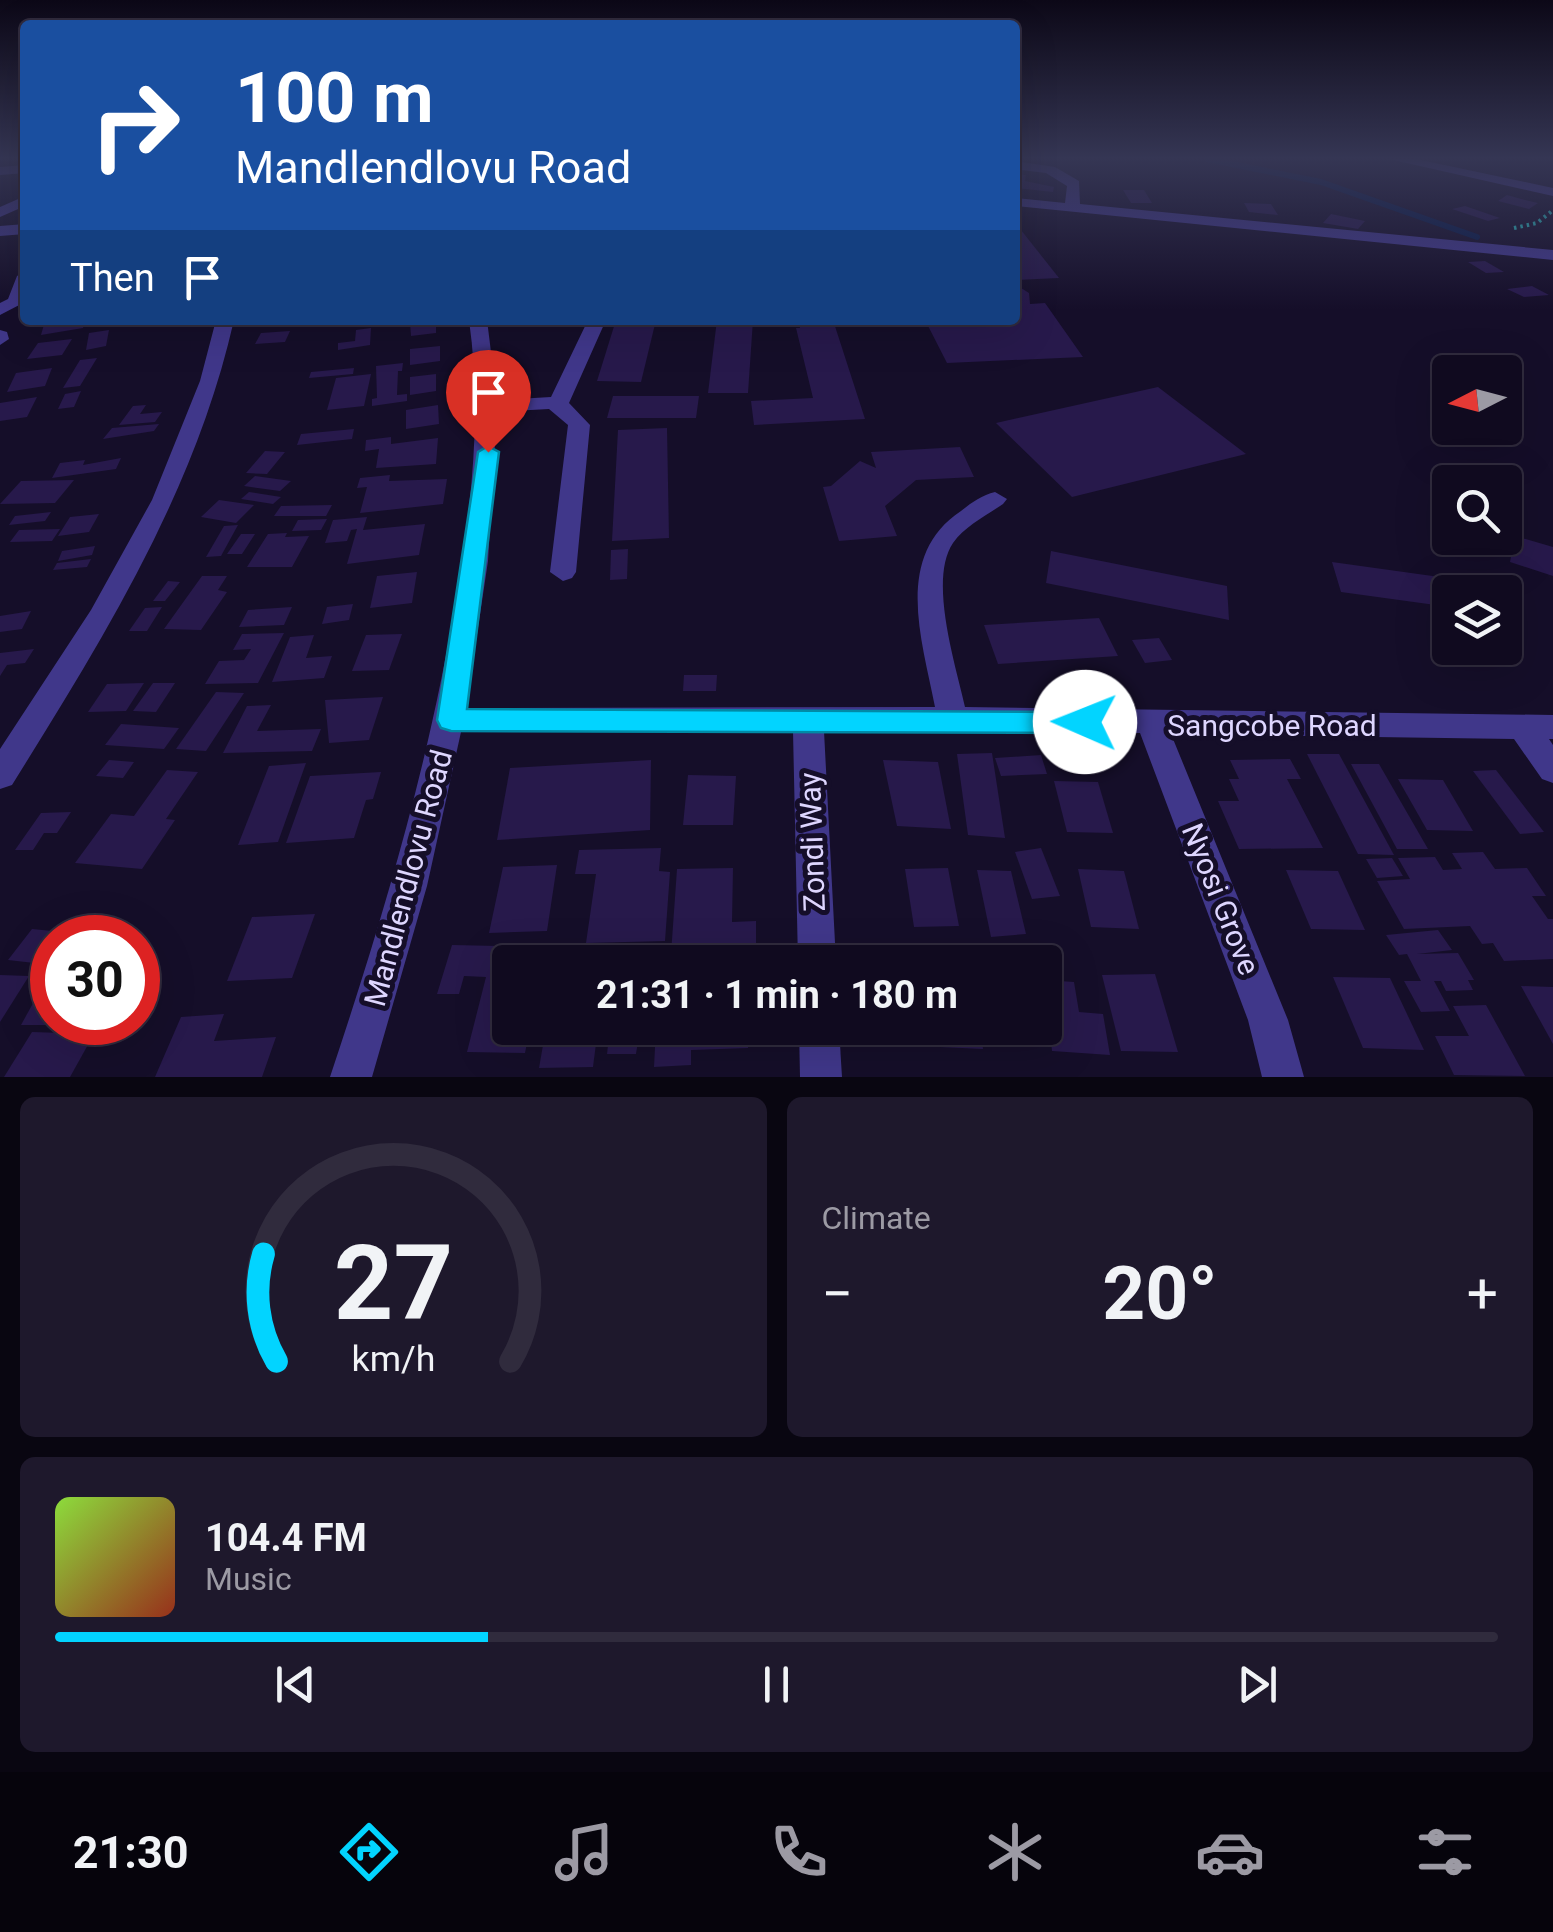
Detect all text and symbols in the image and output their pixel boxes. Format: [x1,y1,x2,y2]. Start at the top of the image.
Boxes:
text: 100 m [235,57,434,139]
icon: right [70,60,200,190]
text: Mandlendlovu Road [235,141,631,194]
icon: arrive [175,250,230,305]
text: Then [70,256,155,300]
pin [446,350,531,453]
north arrow [1432,355,1522,445]
map controls [1432,355,1522,665]
icon: arrive [461,365,516,420]
button: search [1432,465,1522,555]
button: layers [1432,575,1522,665]
position arrow [1033,670,1137,774]
street label: Sangcobe Road [1167,708,1377,743]
street label: Mandlendlovu Road [357,746,459,1010]
street label: Zondi Way [792,772,832,912]
street label: Nyosi Grove [1175,818,1267,980]
speed limit sign: 30 [30,915,160,1045]
text: 21:31 · 1 min · 180 m [596,973,958,1017]
text: Climate [822,1199,931,1237]
text: 27 [334,1223,453,1344]
text: 20° [1102,1249,1218,1337]
text: − [822,1262,853,1326]
text: + [1467,1262,1498,1326]
text: km/h [351,1338,435,1380]
text: 104.4 FM [205,1516,367,1560]
text: Music [205,1560,292,1598]
icon: previous [268,1657,323,1712]
icon: pause [749,1657,804,1712]
icon: next [1230,1657,1285,1712]
icon: directions [334,1817,404,1887]
icon: music [549,1817,619,1887]
icon: phone [764,1817,834,1887]
icon: climate [980,1817,1050,1887]
icon: car [1195,1817,1265,1887]
icon: filters [1410,1817,1480,1887]
text: 21:30 [73,1826,189,1879]

